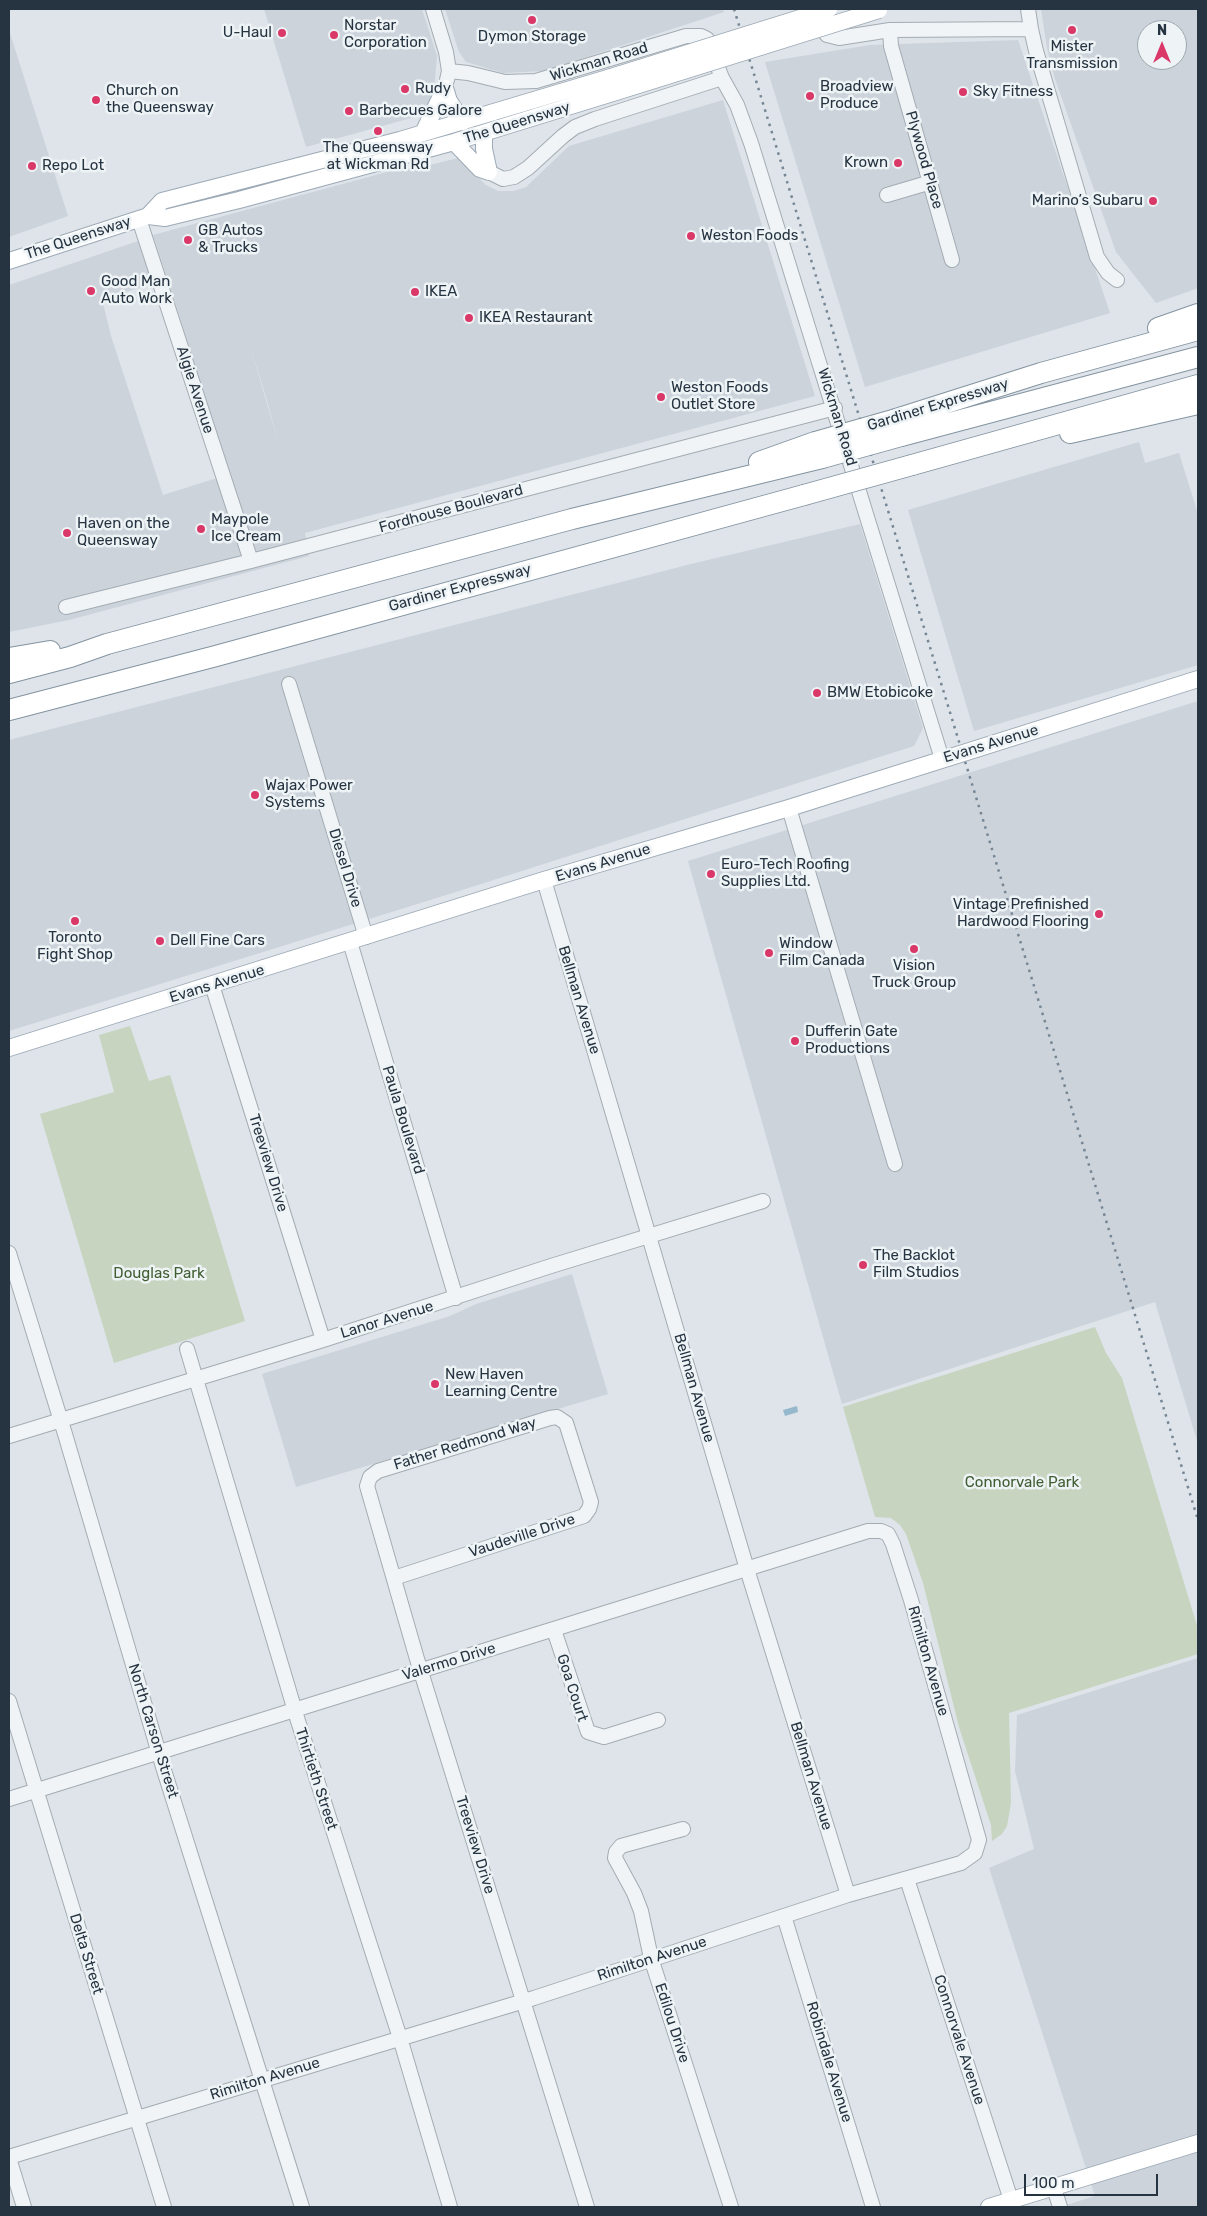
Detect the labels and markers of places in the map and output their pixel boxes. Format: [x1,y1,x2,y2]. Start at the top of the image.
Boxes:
marker: Dymon Storage [526,14,538,26]
place label: Norstar Corporation [344,17,427,52]
place label: U-Haul [223,24,272,42]
marker: Mister Transmission [1066,24,1078,36]
marker: U-Haul [276,27,288,39]
place label: Dymon Storage [478,28,586,46]
marker: Norstar Corporation [328,29,340,41]
place label: Mister Transmission [1026,38,1118,73]
place label: Broadview Produce [820,78,894,113]
place label: Rudy [415,80,451,98]
place label: Church on the Queensway [106,82,214,117]
marker: Rudy [399,83,411,95]
place label: Sky Fitness [973,83,1053,101]
marker: Sky Fitness [957,86,969,98]
marker: Broadview Produce [804,90,816,102]
marker: Church on the Queensway [90,94,102,106]
place label: Barbecues Galore [359,102,482,120]
marker: Barbecues Galore [343,105,355,117]
marker: The Queensway at Wickman Rd [372,125,384,137]
place label: The Queensway at Wickman Rd [323,139,433,174]
place label: Krown [844,154,888,172]
place label: Repo Lot [42,157,104,175]
marker: Krown [892,157,904,169]
marker: Repo Lot [26,160,38,172]
place label: Marino’s Subaru [1032,192,1143,210]
marker: Marino’s Subaru [1147,195,1159,207]
place label: GB Autos & Trucks [198,222,263,257]
place label: Weston Foods [701,227,798,245]
marker: Weston Foods [685,230,697,242]
marker: GB Autos & Trucks [182,234,194,246]
place label: Good Man Auto Work [101,273,172,308]
place label: IKEA [425,283,457,301]
marker: Good Man Auto Work [85,285,97,297]
marker: IKEA [409,286,421,298]
place label: IKEA Restaurant [479,309,593,327]
marker: IKEA Restaurant [463,312,475,324]
place label: Weston Foods Outlet Store [671,379,768,414]
marker: Weston Foods Outlet Store [655,391,667,403]
place label: Maypole Ice Cream [211,511,281,546]
place label: Haven on the Queensway [77,515,170,550]
marker: Maypole Ice Cream [195,523,207,535]
marker: Haven on the Queensway [61,527,73,539]
place label: BMW Etobicoke [827,684,933,702]
marker: BMW Etobicoke [811,687,823,699]
place label: Wajax Power Systems [265,777,353,812]
marker: Wajax Power Systems [249,789,261,801]
place label: Euro-Tech Roofing Supplies Ltd. [721,856,849,891]
marker: Euro-Tech Roofing Supplies Ltd. [705,868,717,880]
place label: Vintage Prefinished Hardwood Flooring [953,896,1089,931]
marker: Vintage Prefinished Hardwood Flooring [1093,908,1105,920]
marker: Toronto Fight Shop [69,915,81,927]
place label: Toronto Fight Shop [37,929,113,964]
place label: Dell Fine Cars [170,932,265,950]
marker: Dell Fine Cars [154,935,166,947]
place label: Window Film Canada [779,935,865,970]
marker: Vision Truck Group [908,943,920,955]
marker: Window Film Canada [763,947,775,959]
place label: Vision Truck Group [872,957,956,992]
place label: Dufferin Gate Productions [805,1023,898,1058]
marker: Dufferin Gate Productions [789,1035,801,1047]
place label: The Backlot Film Studios [873,1247,959,1282]
marker: The Backlot Film Studios [857,1259,869,1271]
place label: New Haven Learning Centre [445,1366,557,1401]
marker: New Haven Learning Centre [429,1378,441,1390]

